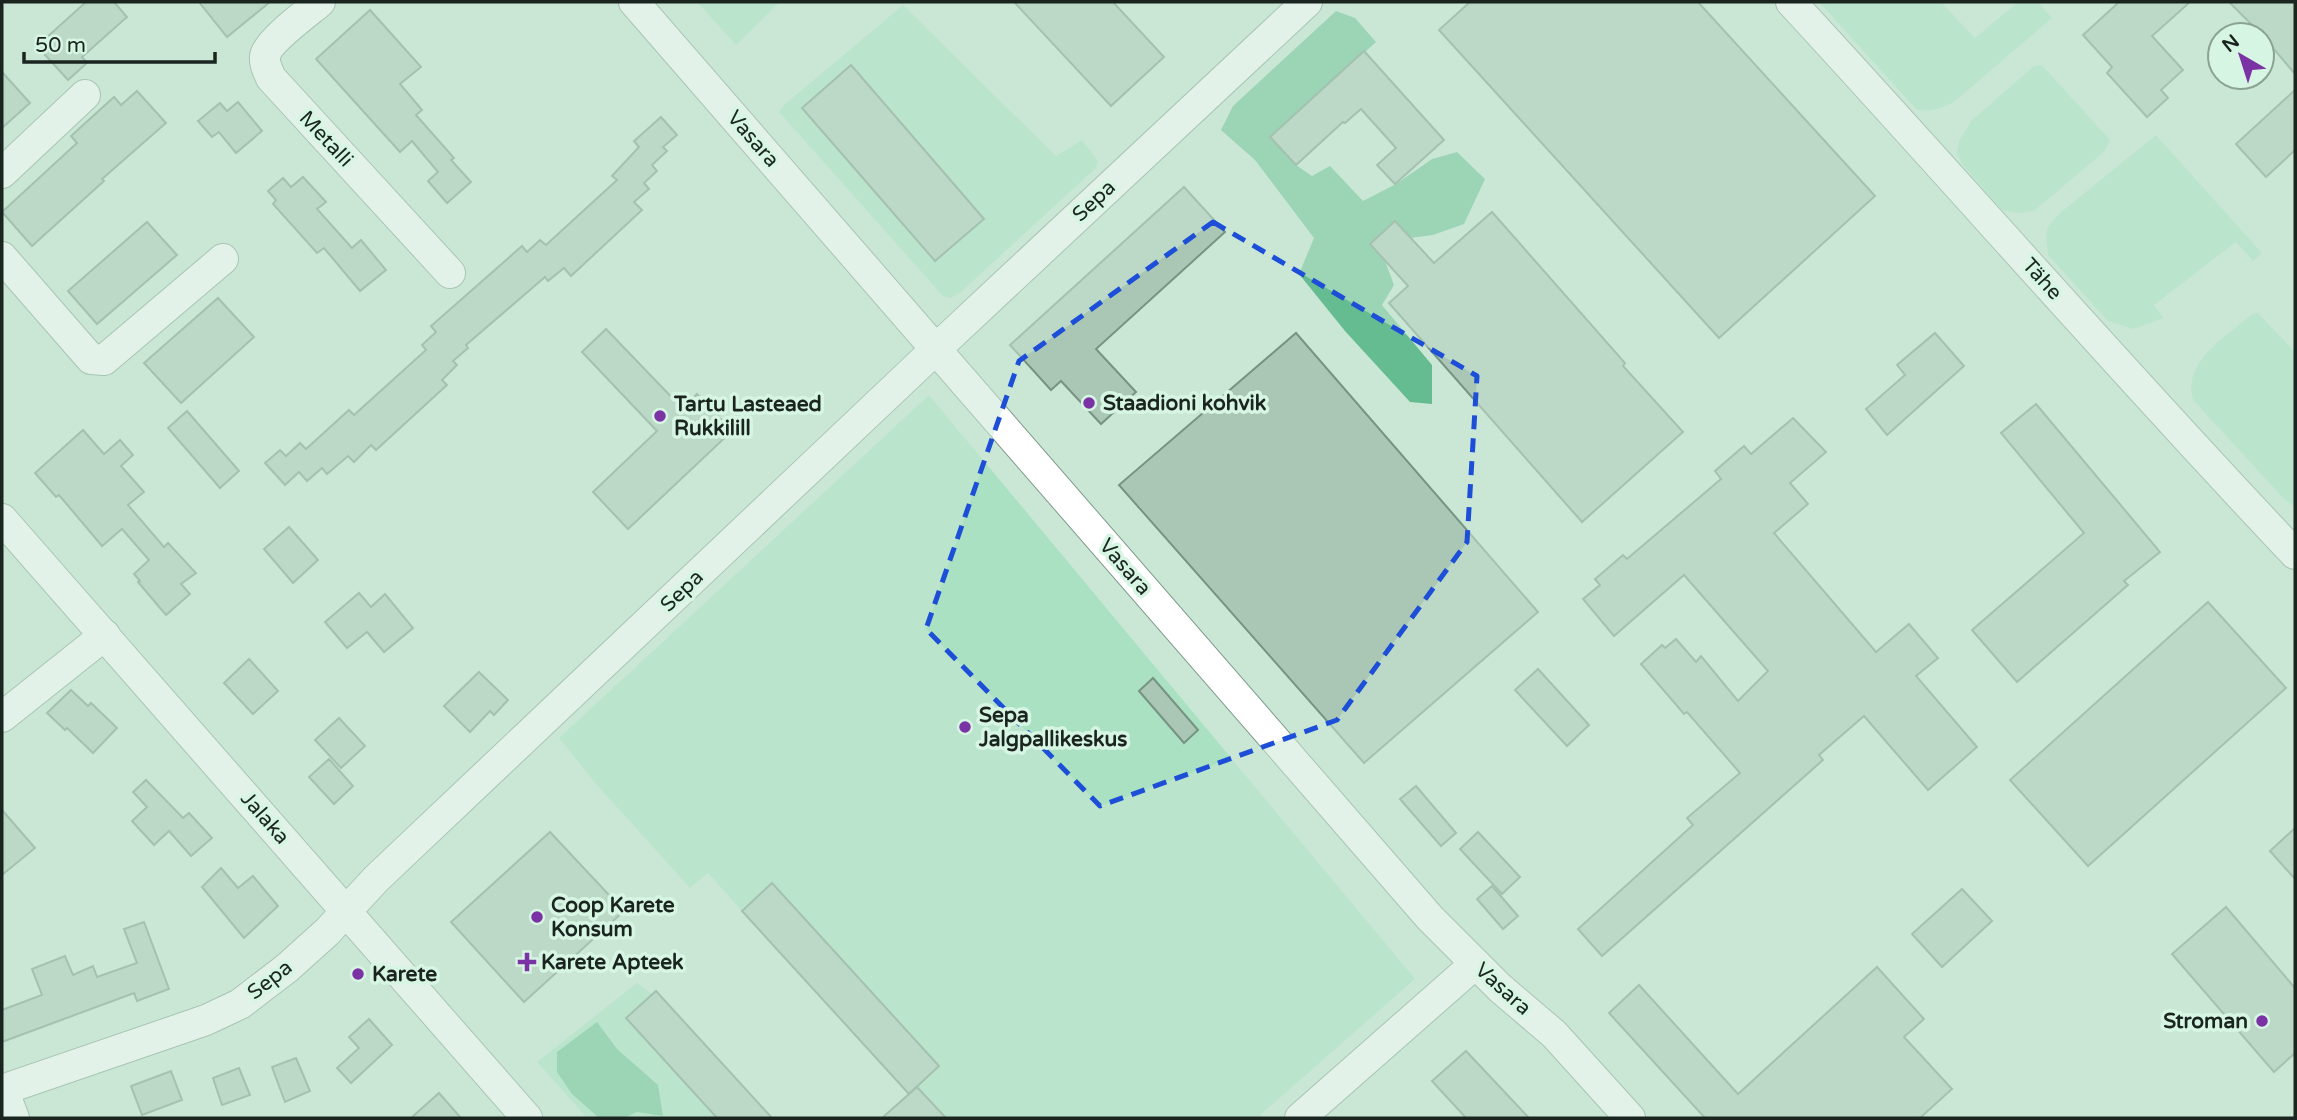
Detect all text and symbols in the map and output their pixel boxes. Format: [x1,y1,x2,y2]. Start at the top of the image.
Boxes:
scale bar [24,21,215,65]
north arrow [2206,21,2276,91]
text: N [2218,30,2244,57]
text: 50 m [35,33,86,58]
street label: Metalli [294,106,358,172]
street label: Vasara [722,106,784,172]
street label: Sepa [1067,175,1121,227]
street label: Tähe [2017,253,2067,305]
place label: Staadioni kohvik [1103,391,1267,416]
place label: Tartu Lasteaed Rukkilill [673,392,822,441]
marker: Staadioni kohvik [1081,395,1097,411]
marker: Tartu Lasteaed Rukkilill [652,408,668,424]
street label: Vasara [1094,534,1156,600]
street label: Sepa [655,565,709,617]
place label: Sepa Jalgpallikeskus [978,703,1127,752]
marker: Sepa Jalgpallikeskus [957,719,973,735]
street label: Jalaka [235,787,295,849]
place label: Coop Karete Konsum [551,893,675,942]
marker: Coop Karete Konsum [529,909,545,925]
place label: Karete Apteek [541,950,684,975]
marker: Karete Apteek [519,954,535,970]
street label: Sepa [243,955,297,1005]
street label: Vasara [1470,957,1536,1021]
place label: Karete [372,962,437,987]
marker: Karete [350,966,366,982]
place label: Stroman [2163,1009,2248,1034]
marker: Stroman [2254,1013,2270,1029]

